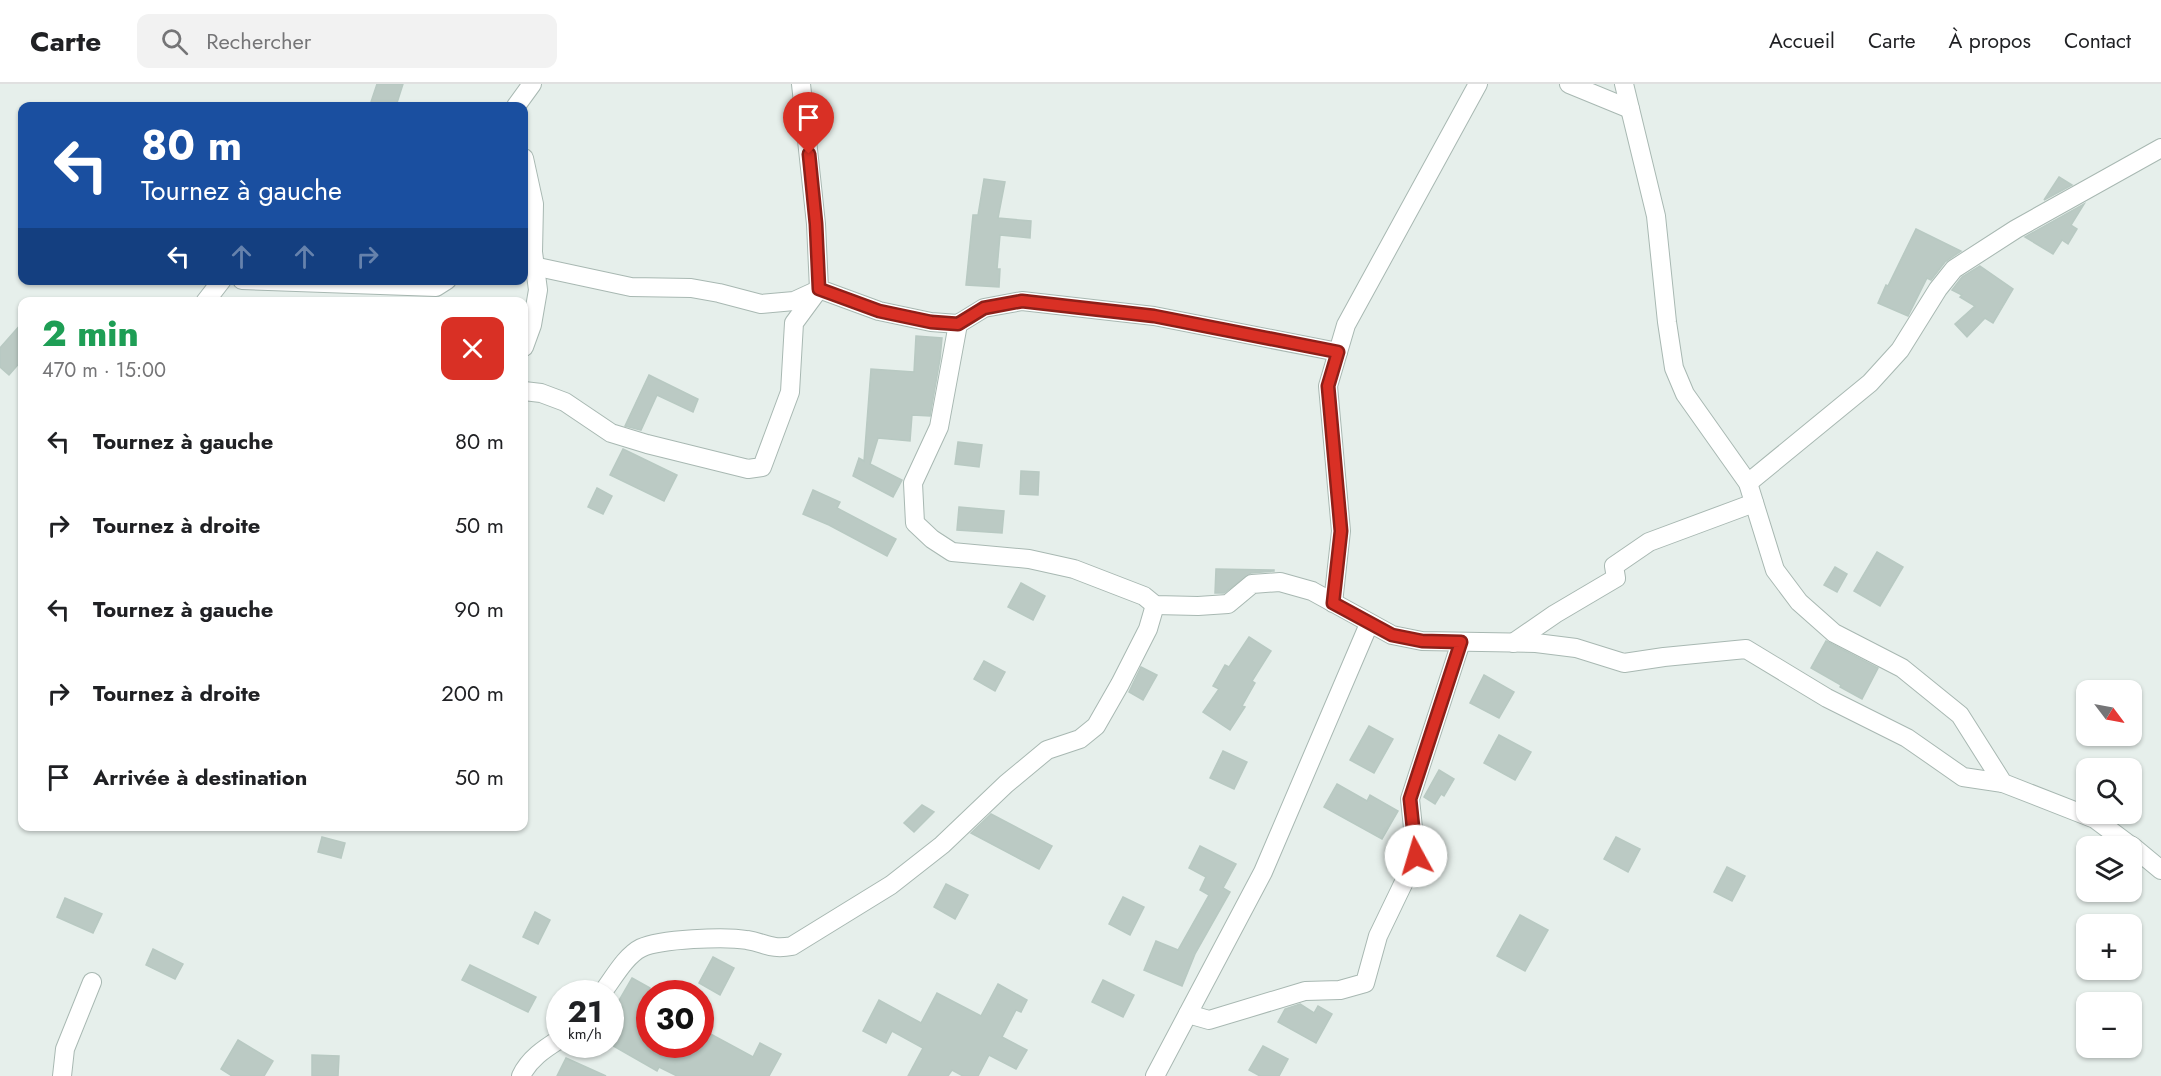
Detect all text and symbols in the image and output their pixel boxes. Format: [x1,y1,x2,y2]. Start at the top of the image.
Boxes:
search box [137,14,557,68]
text: Carte [30,21,101,62]
icon: search [158,25,191,58]
text: Rechercher [206,25,311,57]
text: Accueil [1769,26,1835,56]
text: Carte [1868,26,1916,56]
text: À propos [1949,26,2031,56]
text: Contact [2064,26,2131,56]
pin [783,92,834,154]
icon: arrive [792,101,825,134]
text: 80 m [141,115,242,176]
icon: left [42,126,120,204]
text: Tournez à gauche [141,171,342,210]
icon: left [162,240,195,273]
icon: ahead [225,240,258,273]
icon: ahead [288,240,321,273]
icon: right [351,240,384,273]
text: 2 min [42,307,139,359]
button: close [441,317,504,380]
text: 470 m · 15:00 [42,356,166,385]
icon: left [42,425,75,458]
text: Tournez à gauche [93,425,273,457]
text: 80 m [455,425,504,457]
icon: right [42,509,75,542]
text: Tournez à droite [93,509,260,541]
text: 50 m [455,509,504,541]
icon: left [42,593,75,626]
text: Tournez à gauche [93,593,273,625]
text: 90 m [454,593,504,625]
icon: right [42,677,75,710]
text: Tournez à droite [93,677,260,709]
text: 200 m [441,677,504,709]
north arrow [2076,680,2142,746]
map controls [2076,680,2142,1058]
button: search [2076,758,2142,824]
icon: arrive [42,761,75,794]
text: Arrivée à destination [93,761,307,793]
text: 50 m [455,761,504,793]
position arrow [1384,824,1448,888]
button: layers [2076,836,2142,902]
button: + [2076,914,2142,980]
speed limit sign: 30 [636,980,714,1058]
text: 21 [568,990,602,1033]
button: − [2076,992,2142,1058]
text: km/h [568,1023,602,1045]

